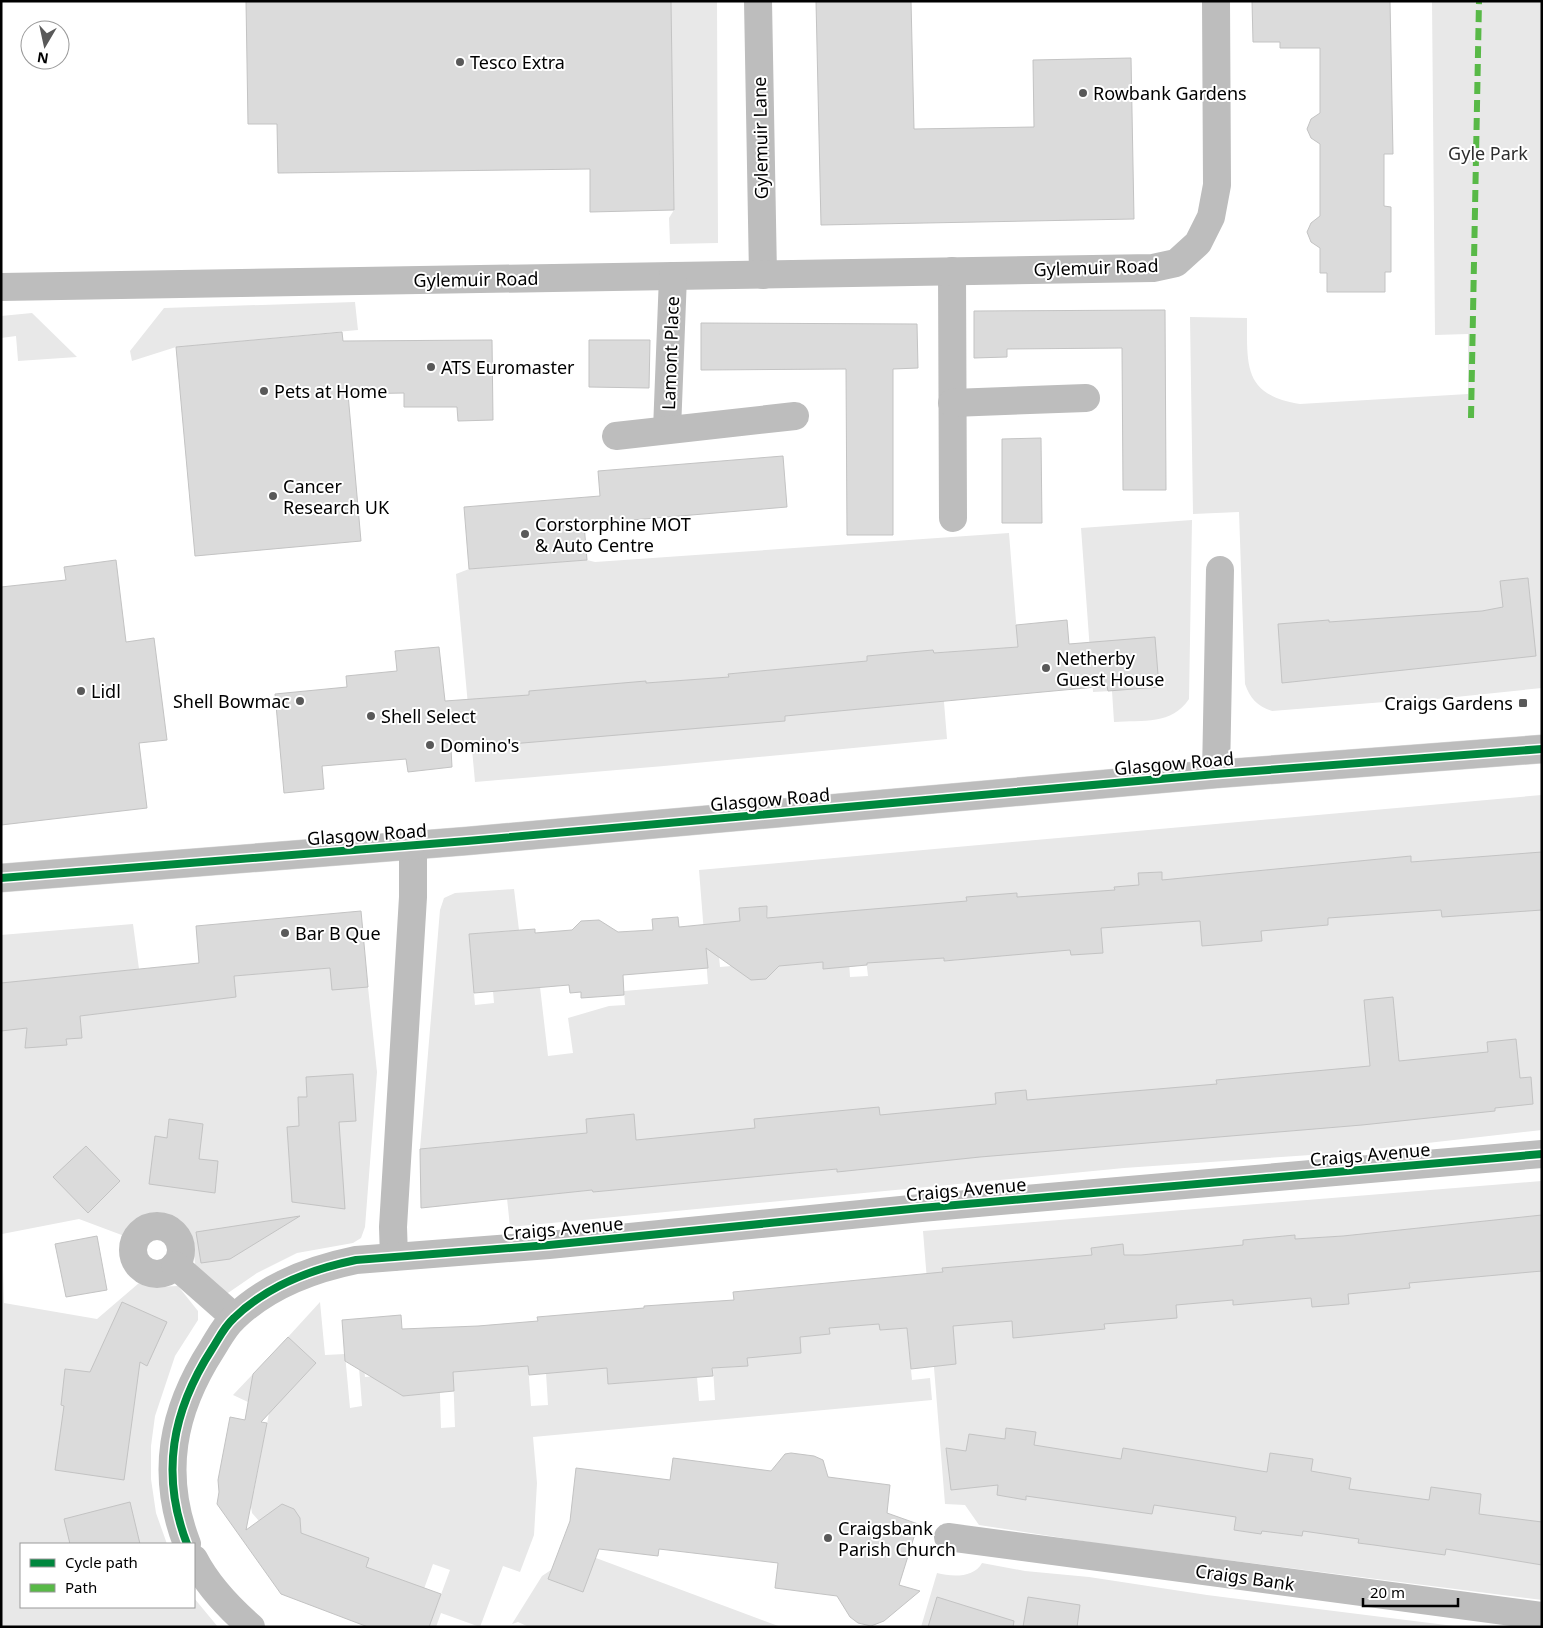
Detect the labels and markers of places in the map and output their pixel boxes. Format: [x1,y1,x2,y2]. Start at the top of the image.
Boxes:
place label: Tesco Extra [470,50,565,74]
marker: Tesco Extra [454,56,466,68]
place label: Rowbank Gardens [1093,81,1247,105]
marker: Rowbank Gardens [1077,87,1089,99]
place label: ATS Euromaster [441,355,575,379]
marker: ATS Euromaster [425,361,437,373]
place label: Pets at Home [274,379,387,403]
marker: Pets at Home [258,385,270,397]
place label: Cancer Research UK [283,474,390,519]
marker: Cancer Research UK [267,490,279,502]
place label: Corstorphine MOT & Auto Centre [535,512,691,557]
marker: Corstorphine MOT & Auto Centre [519,528,531,540]
place label: Netherby Guest House [1056,646,1164,691]
marker: Netherby Guest House [1040,662,1052,674]
place label: Lidl [91,679,121,703]
marker: Lidl [75,685,87,697]
place label: Shell Bowmac [173,689,290,713]
place label: Craigs Gardens [1384,691,1513,715]
marker: Shell Bowmac [294,695,306,707]
marker: Craigs Gardens [1517,697,1529,709]
place label: Shell Select [381,704,477,728]
marker: Shell Select [365,710,377,722]
place label: Domino's [440,733,519,757]
marker: Domino's [424,739,436,751]
place label: Bar B Que [295,921,381,945]
marker: Bar B Que [279,927,291,939]
place label: Craigsbank Parish Church [838,1516,956,1561]
marker: Craigsbank Parish Church [822,1532,834,1544]

